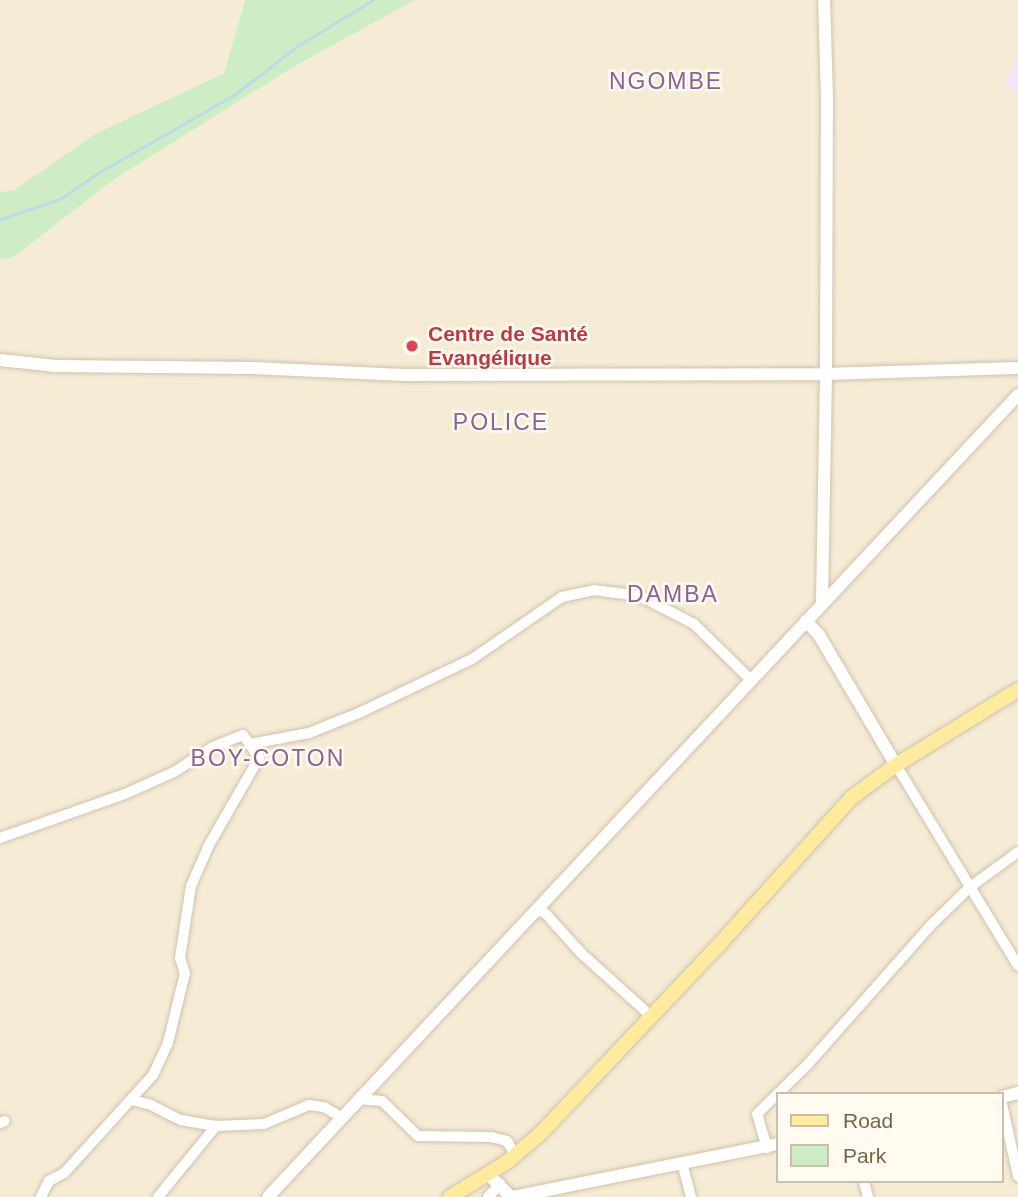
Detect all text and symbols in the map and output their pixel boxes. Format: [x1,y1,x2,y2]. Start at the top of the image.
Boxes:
district label: NGOMBE [610,67,722,95]
place label: Centre de Santé Evangélique [428,321,588,371]
marker: Centre de Santé Evangélique [402,336,422,356]
district label: POLICE [454,408,548,436]
district label: DAMBA [628,580,718,608]
district label: BOY-COTON [192,744,344,772]
legend [776,1092,1004,1183]
text: Road [843,1109,893,1132]
text: Park [843,1144,886,1167]

